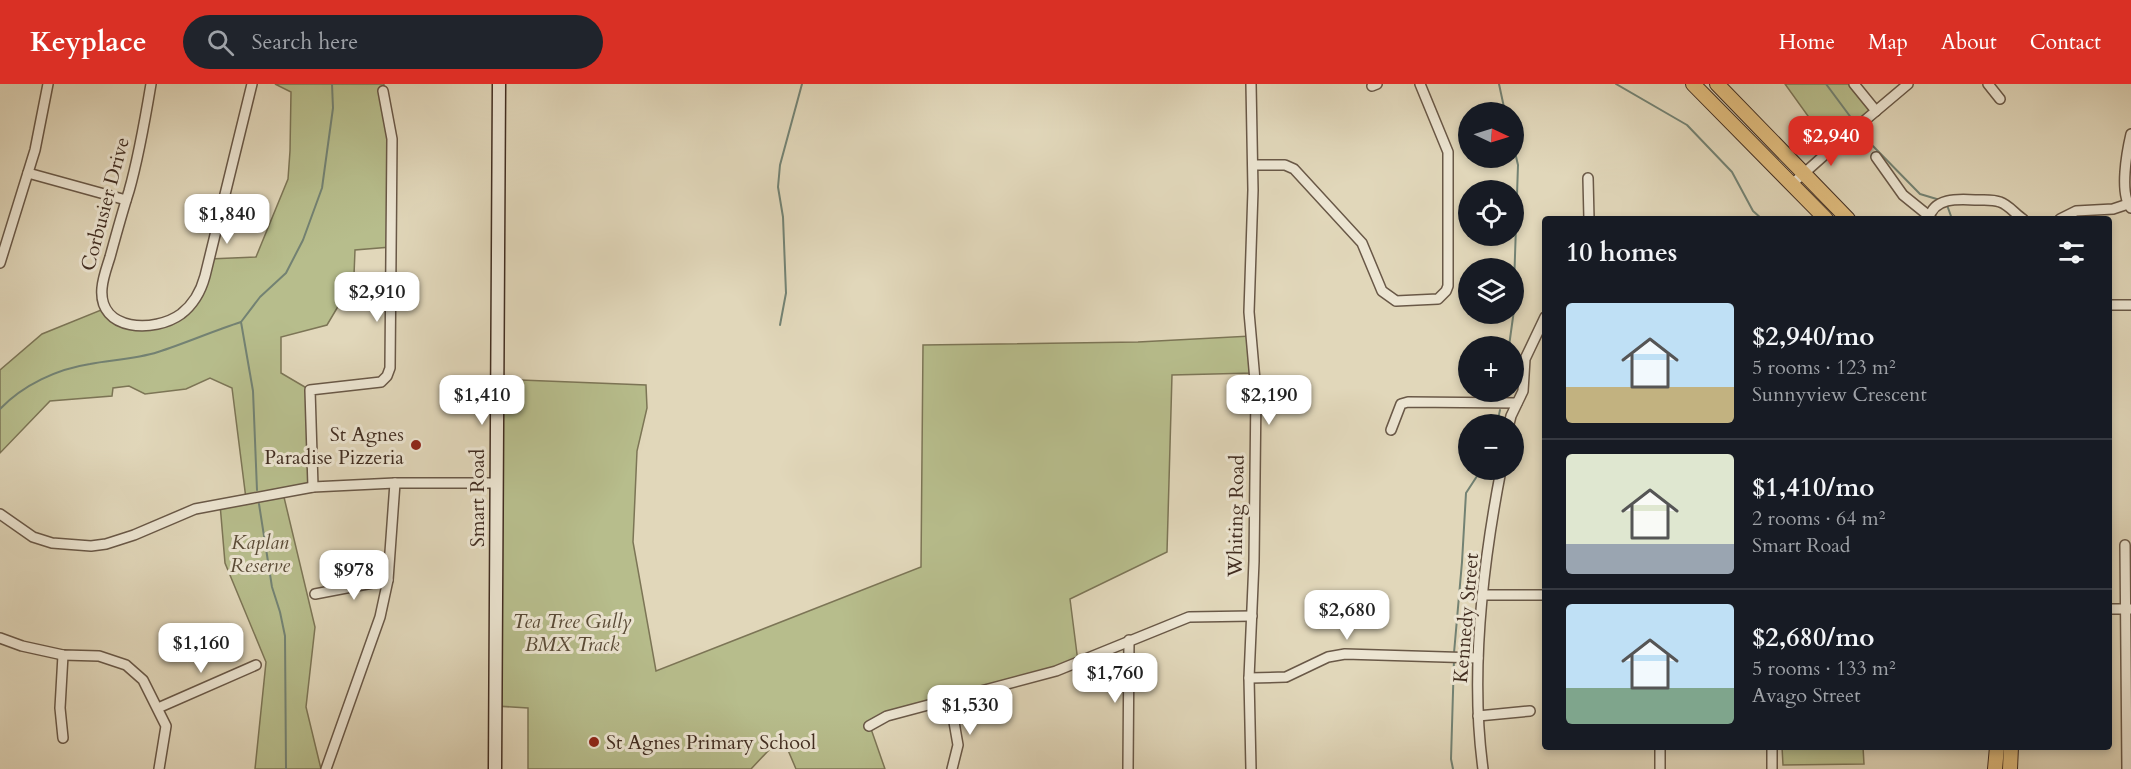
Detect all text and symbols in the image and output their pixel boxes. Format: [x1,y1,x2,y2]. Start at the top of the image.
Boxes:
search box [183,15,603,69]
text: Keyplace [30,23,147,61]
icon: search [204,26,237,59]
text: Search here [252,27,358,57]
text: Home [1779,28,1835,57]
text: Map [1868,28,1908,57]
text: About [1941,28,1997,57]
text: Contact [2030,28,2101,57]
north arrow [1458,102,1524,168]
map controls [1458,102,1524,480]
pin: $2,940 [1782,116,1880,167]
text: $2,940 [1802,122,1860,149]
street label: Corbusier Drive [74,134,136,274]
button: locate [1458,180,1524,246]
pin: $1,840 [178,194,276,245]
text: $1,840 [198,200,256,227]
text: 10 homes [1566,235,1677,270]
icon: filters [2055,236,2088,269]
button: layers [1458,258,1524,324]
pin: $2,910 [328,272,426,323]
text: $2,910 [348,278,406,305]
text: $2,940/mo [1752,319,1875,354]
icon: home [1614,327,1686,399]
button: + [1458,336,1524,402]
text: 5 rooms · 123 m² [1752,354,1896,381]
pin: $1,410 [433,375,531,426]
pin: $2,190 [1220,375,1318,426]
text: $1,410 [453,381,511,408]
text: $2,190 [1240,381,1298,408]
text: Sunnyview Crescent [1752,381,1927,408]
button: − [1458,414,1524,480]
place label: St Agnes Paradise Pizzeria [264,421,404,471]
marker: St Agnes Paradise Pizzeria [409,438,423,452]
street label: Smart Road [464,448,491,547]
street label: Whiting Road [1221,454,1251,578]
text: $1,410/mo [1752,470,1875,505]
icon: home [1614,478,1686,550]
text: 2 rooms · 64 m² [1752,505,1885,532]
park label: Kaplan Reserve [230,529,290,579]
text: Smart Road [1752,532,1851,559]
pin: $978 [318,550,390,601]
street label: Kennedy Street [1447,551,1485,684]
text: $978 [334,556,374,583]
pin: $2,680 [1298,590,1396,641]
text: $2,680 [1318,596,1376,623]
park label: Tea Tree Gully BMX Track [513,608,632,658]
text: $2,680/mo [1752,620,1875,655]
pin: $1,160 [152,623,250,674]
icon: home [1614,628,1686,700]
text: $1,160 [172,629,230,656]
pin: $1,760 [1066,653,1164,704]
text: 5 rooms · 133 m² [1752,655,1896,682]
text: $1,760 [1086,659,1144,686]
text: Avago Street [1752,682,1861,709]
pin: $1,530 [921,685,1019,736]
text: $1,530 [941,691,999,718]
place label: St Agnes Primary School [606,729,816,756]
marker: St Agnes Primary School [587,735,601,749]

